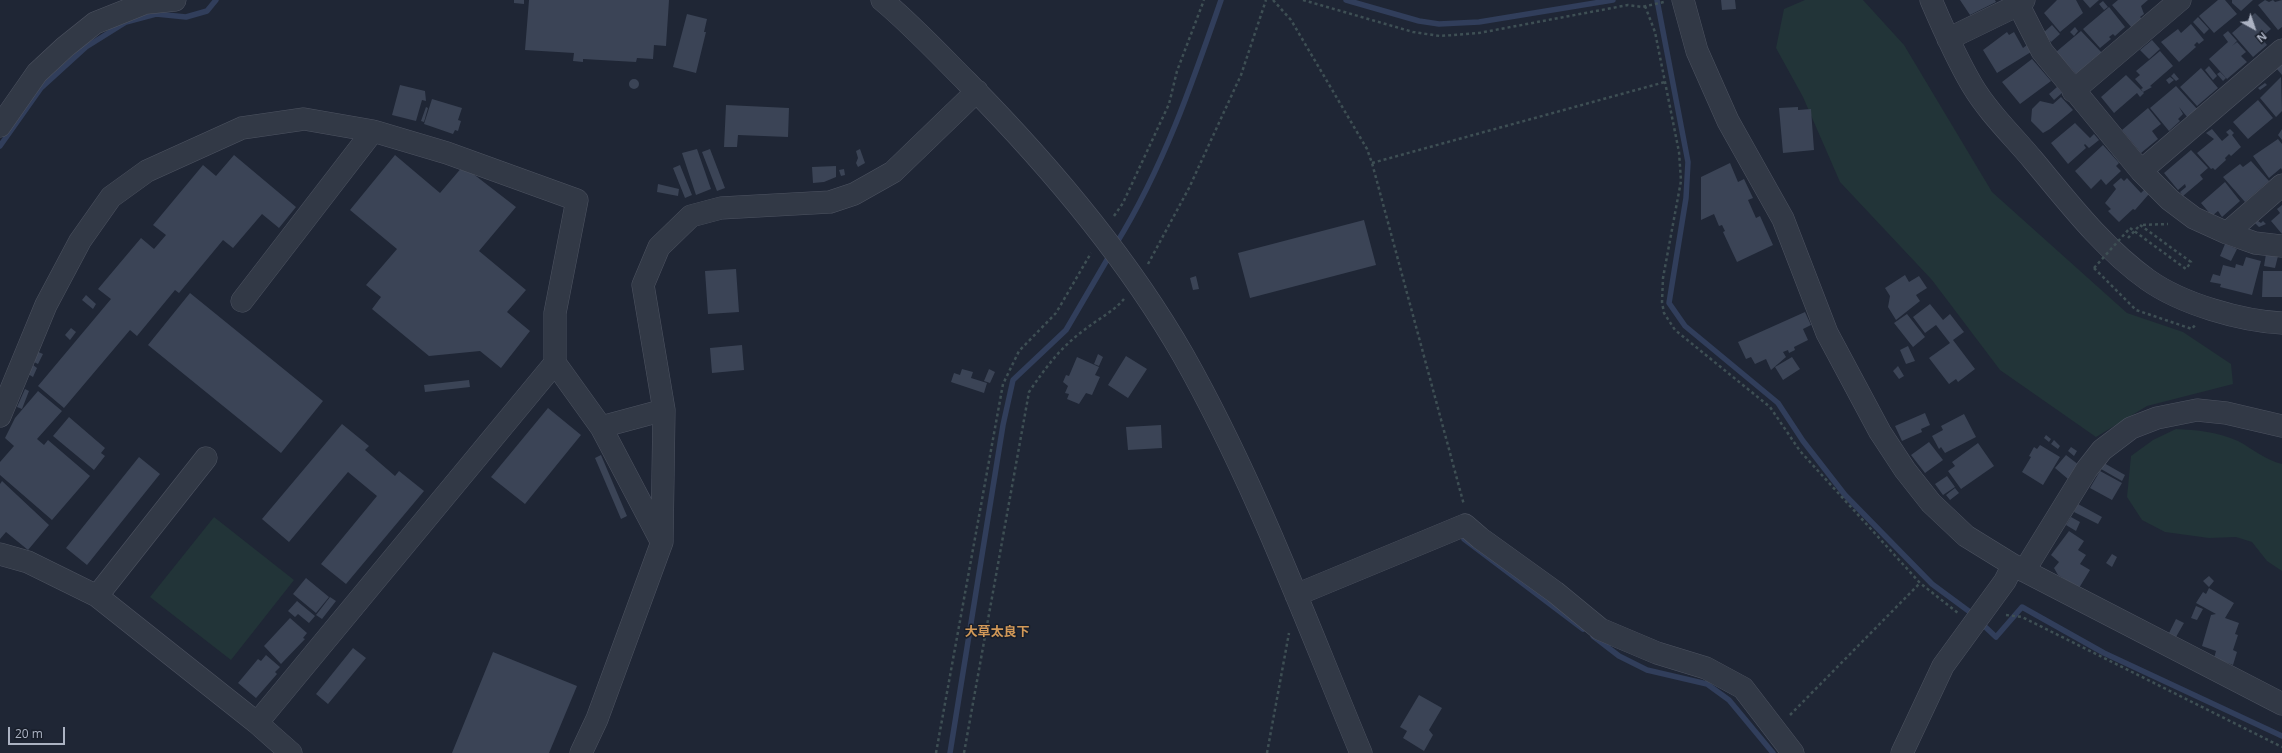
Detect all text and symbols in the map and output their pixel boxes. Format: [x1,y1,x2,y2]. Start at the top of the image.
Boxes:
north arrow [2234,8,2274,48]
text: N [2254,29,2270,46]
district label: 大草太良下 [965,624,1029,640]
scale bar [10,719,67,745]
text: 20 m [15,725,43,742]

